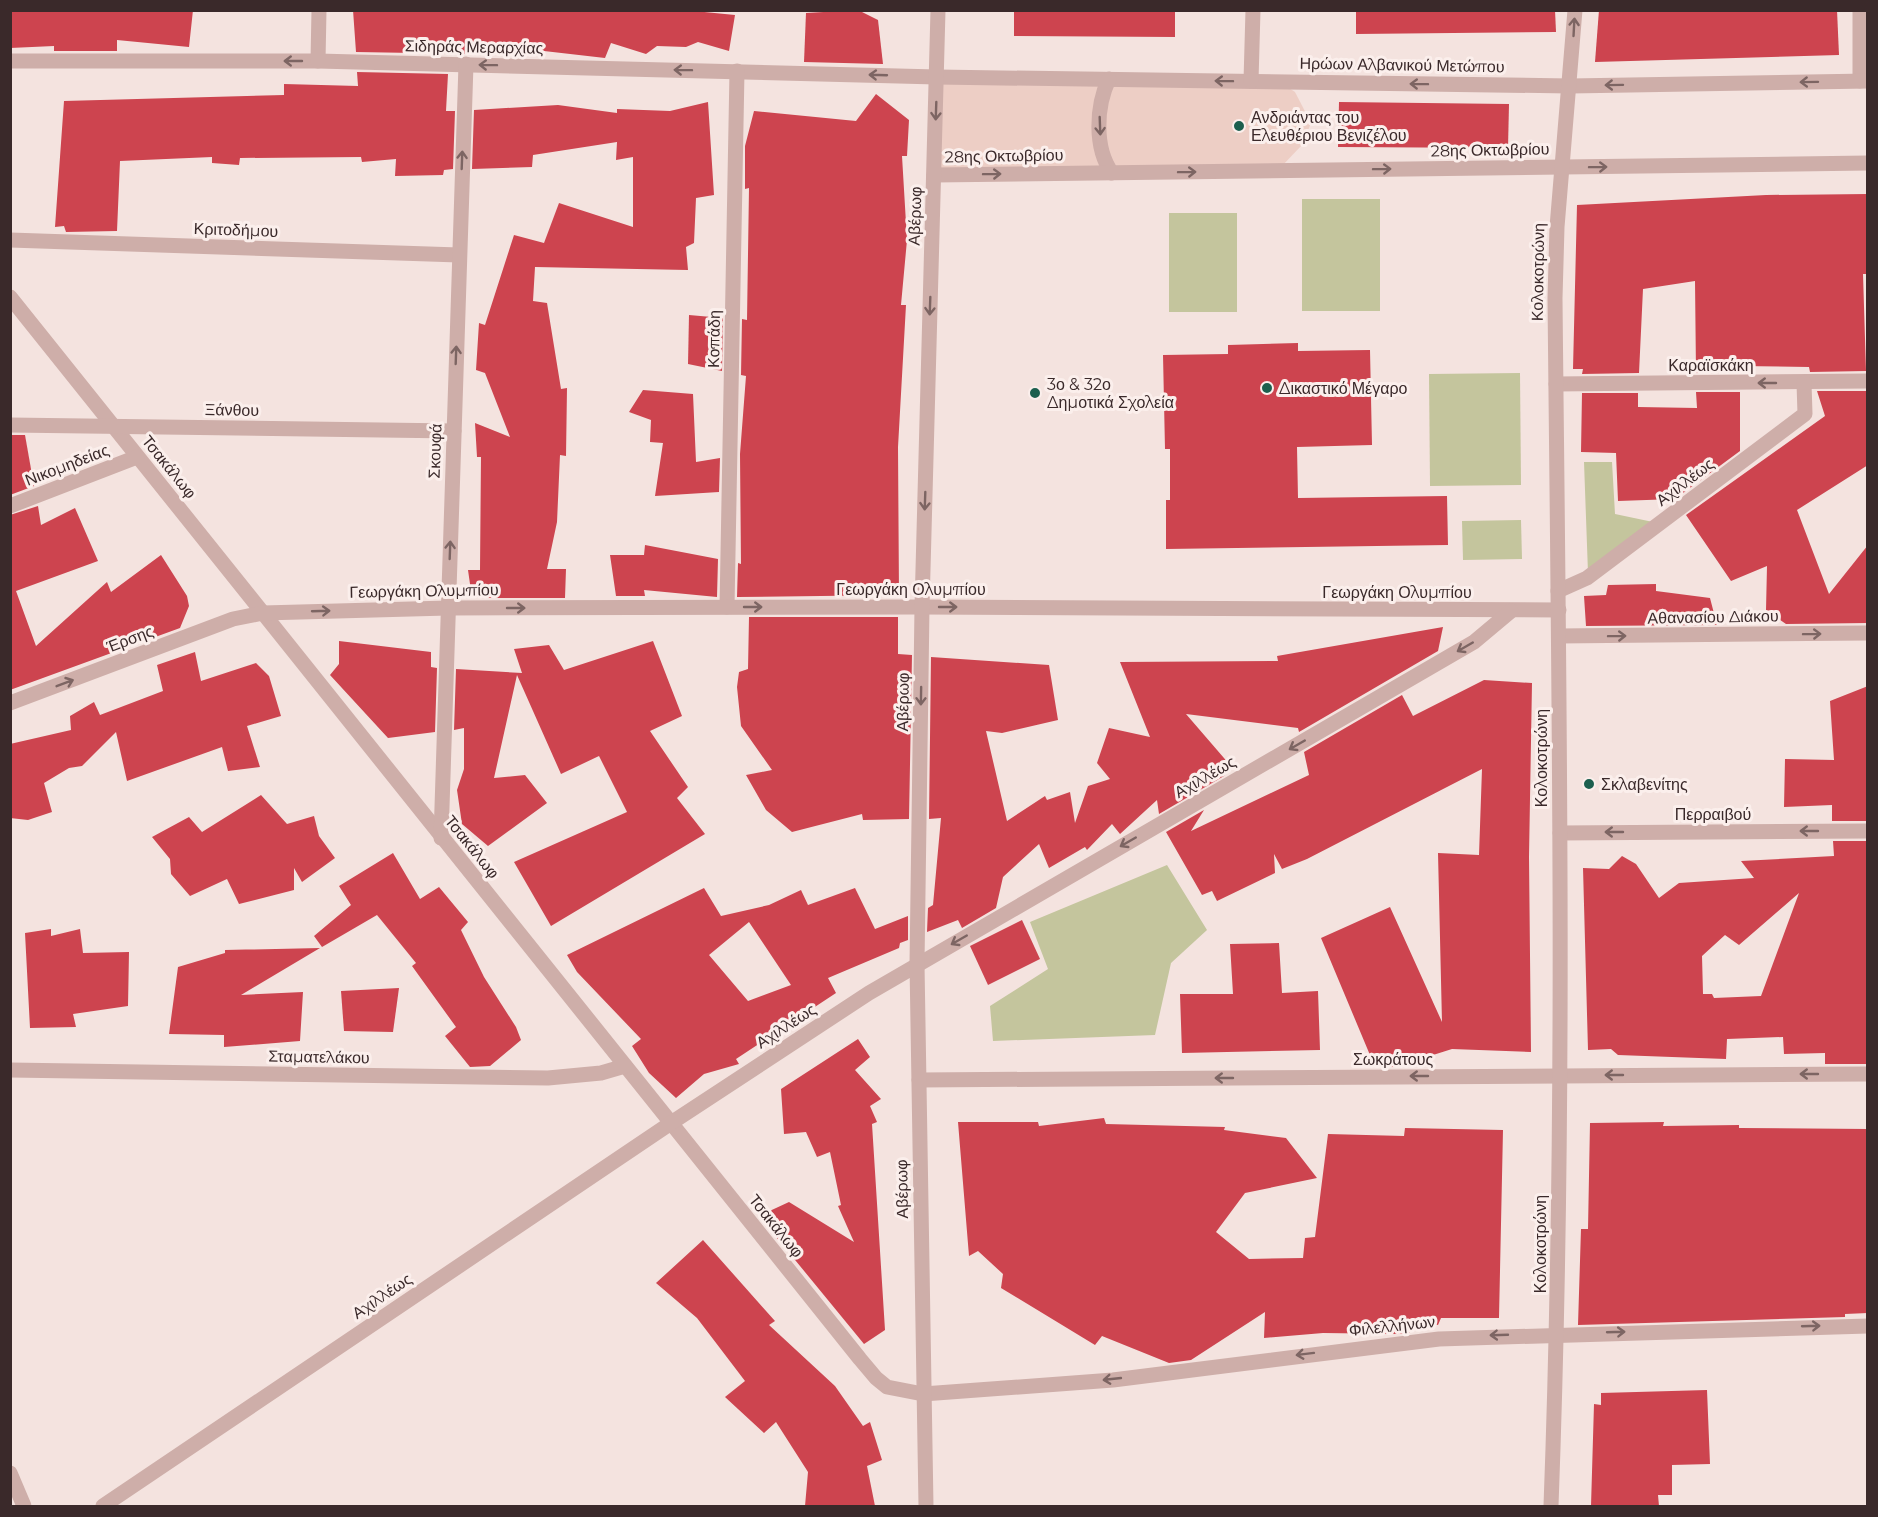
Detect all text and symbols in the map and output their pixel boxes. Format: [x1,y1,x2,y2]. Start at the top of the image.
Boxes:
one-way arrow [1569,18,1580,38]
street label: Σιδηράς Μεραρχίας [405,36,544,58]
street label: Ηρώων Αλβανικού Μετώπου [1299,54,1505,76]
one-way arrow [284,55,304,67]
one-way arrow [479,59,499,70]
one-way arrow [674,64,694,75]
one-way arrow [869,70,889,81]
one-way arrow [1215,75,1235,87]
one-way arrow [1800,76,1820,88]
one-way arrow [1410,78,1430,90]
one-way arrow [1605,79,1625,91]
one-way arrow [930,100,941,120]
place label: Ανδριάντας του Ελευθέριου Βενιζέλου [1251,108,1407,145]
one-way arrow [1094,116,1106,136]
marker: Ανδριάντας του Ελευθέριου Βενιζέλου [1232,119,1246,133]
street label: 28ης Οκτωβρίου [1431,139,1549,161]
street label: 28ης Οκτωβρίου [945,145,1063,167]
one-way arrow [457,150,468,170]
one-way arrow [1588,161,1608,173]
one-way arrow [1372,164,1392,175]
one-way arrow [1177,166,1197,177]
one-way arrow [982,168,1002,180]
street label: Αβέρωφ [904,186,926,246]
street label: Κριτοδήμου [193,219,279,241]
street label: Κολοκοτρώνη [1528,223,1548,321]
one-way arrow [924,295,936,315]
street label: Κοπάδη [704,310,724,368]
one-way arrow [451,345,462,365]
street label: Καραϊσκάκη [1668,356,1754,375]
place label: 3ο & 32ο Δημοτικά Σχολεία [1047,375,1174,412]
one-way arrow [1758,377,1778,389]
place label: Δικαστικό Μέγαρο [1279,379,1408,398]
marker: Δικαστικό Μέγαρο [1260,381,1274,395]
marker: 3ο & 32ο Δημοτικά Σχολεία [1028,386,1042,400]
street label: Ξάνθου [205,400,259,420]
street label: Σκουφά [425,423,445,479]
street label: Τσακάλωφ [138,432,200,502]
street label: Νικομηδείας [22,440,112,490]
street label: Αχιλλέως [1652,454,1718,510]
one-way arrow [919,490,931,510]
one-way arrow [445,540,456,560]
street label: Γεωργάκη Ολυμπίου [349,580,499,602]
street label: Γεωργάκη Ολυμπίου [836,580,986,599]
street label: Γεωργάκη Ολυμπίου [1322,583,1472,602]
one-way arrow [743,601,763,613]
one-way arrow [938,601,958,613]
one-way arrow [506,602,526,614]
one-way arrow [311,606,331,617]
street label: Αθανασίου Διάκου [1647,606,1779,628]
street label: Έρσης [103,621,156,657]
one-way arrow [1802,628,1822,639]
one-way arrow [1607,630,1627,641]
one-way arrow [1457,641,1474,653]
street label: Αβέρωφ [893,672,913,732]
one-way arrow [55,676,74,687]
one-way arrow [915,685,927,705]
street label: Κολοκοτρώνη [1532,709,1551,807]
one-way arrow [1288,739,1305,751]
street label: Αχιλλέως [1171,752,1239,802]
place label: Σκλαβενίτης [1601,775,1688,794]
marker: Σκλαβενίτης [1582,777,1596,791]
street label: Περραιβού [1675,805,1751,824]
street label: Τσακάλωφ [441,812,503,882]
one-way arrow [1800,825,1820,837]
one-way arrow [1605,826,1625,838]
one-way arrow [1120,836,1137,848]
one-way arrow [951,934,968,946]
street label: Αχιλλέως [753,1000,820,1052]
street label: Σταματελάκου [268,1047,370,1067]
street label: Σωκράτους [1353,1050,1433,1069]
one-way arrow [1800,1068,1820,1080]
one-way arrow [1605,1069,1625,1081]
one-way arrow [1410,1070,1430,1082]
one-way arrow [1215,1072,1235,1084]
street label: Αβέρωφ [892,1159,912,1219]
street label: Τσακάλωφ [745,1191,807,1261]
street label: Κολοκοτρώνη [1531,1195,1550,1293]
street label: Αχιλλέως [349,1269,416,1323]
street label: Φιλελλήνων [1348,1312,1436,1340]
one-way arrow [1801,1321,1821,1332]
one-way arrow [1606,1326,1626,1337]
one-way arrow [1490,1330,1510,1341]
one-way arrow [1296,1349,1316,1360]
one-way arrow [1102,1374,1122,1385]

